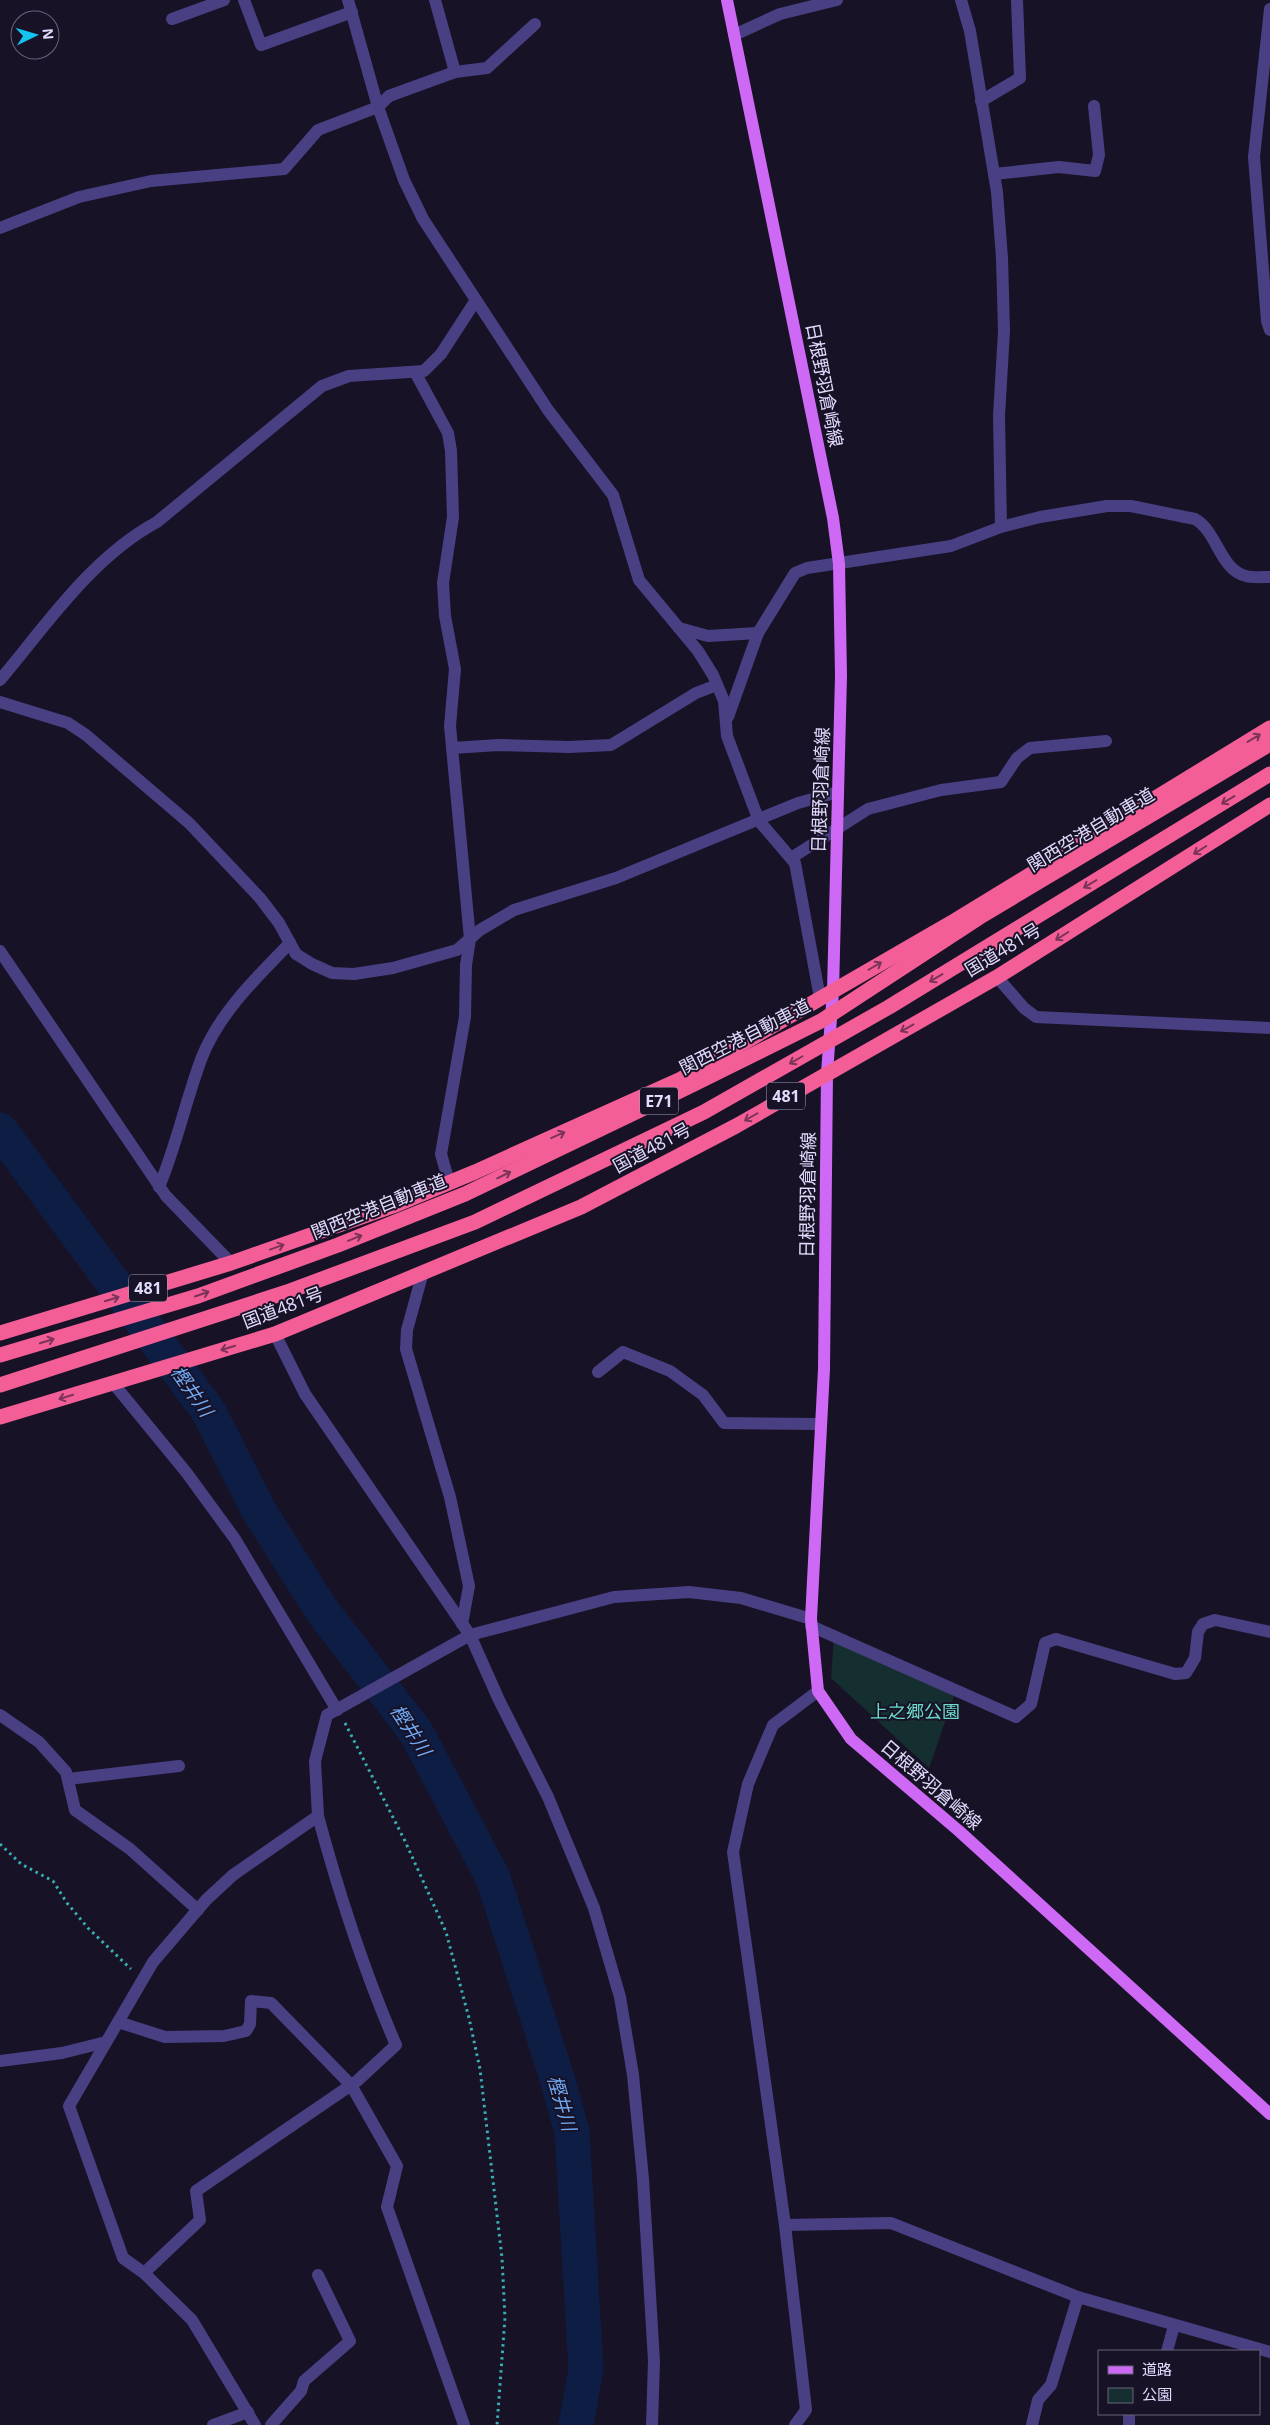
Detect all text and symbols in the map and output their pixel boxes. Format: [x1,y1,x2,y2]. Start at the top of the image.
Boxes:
north arrow [10,10,60,60]
text: N [38,27,58,40]
street label: 日根野羽倉崎線 [801,321,849,449]
street label: 日根野羽倉崎線 [806,727,834,853]
one-way arrow [1246,732,1260,742]
street label: 関西空港自動車道 [1023,782,1158,877]
one-way arrow [1222,795,1236,805]
one-way arrow [1193,845,1207,855]
one-way arrow [1083,880,1097,890]
street label: 国道481号 [960,917,1045,981]
one-way arrow [1055,931,1069,942]
one-way arrow [867,961,882,971]
one-way arrow [929,973,943,984]
street label: 関西空港自動車道 [675,993,814,1079]
one-way arrow [900,1023,915,1033]
one-way arrow [788,1055,803,1065]
road number: 481 [767,1082,805,1110]
road number: E71 [640,1088,678,1114]
one-way arrow [744,1113,758,1123]
street label: 国道481号 [608,1117,695,1178]
one-way arrow [550,1129,565,1139]
street label: 日根野羽倉崎線 [794,1132,820,1258]
street label: 関西空港自動車道 [307,1168,450,1244]
one-way arrow [496,1170,511,1179]
one-way arrow [347,1233,362,1243]
one-way arrow [269,1242,284,1251]
road number: 481 [129,1275,167,1302]
street label: 国道481号 [239,1281,327,1333]
one-way arrow [194,1289,209,1298]
one-way arrow [104,1294,120,1304]
one-way arrow [38,1336,54,1346]
one-way arrow [220,1343,236,1353]
water label: 樫井川 [165,1360,220,1423]
one-way arrow [58,1393,74,1403]
water label: 樫井川 [385,1699,439,1763]
park label: 上之郷公園 [870,1699,960,1723]
street label: 日根野羽倉崎線 [876,1734,987,1835]
water label: 樫井川 [542,2072,583,2136]
legend [1098,2350,1260,2415]
text: 道路 [1142,2359,1172,2379]
text: 公園 [1142,2384,1172,2404]

